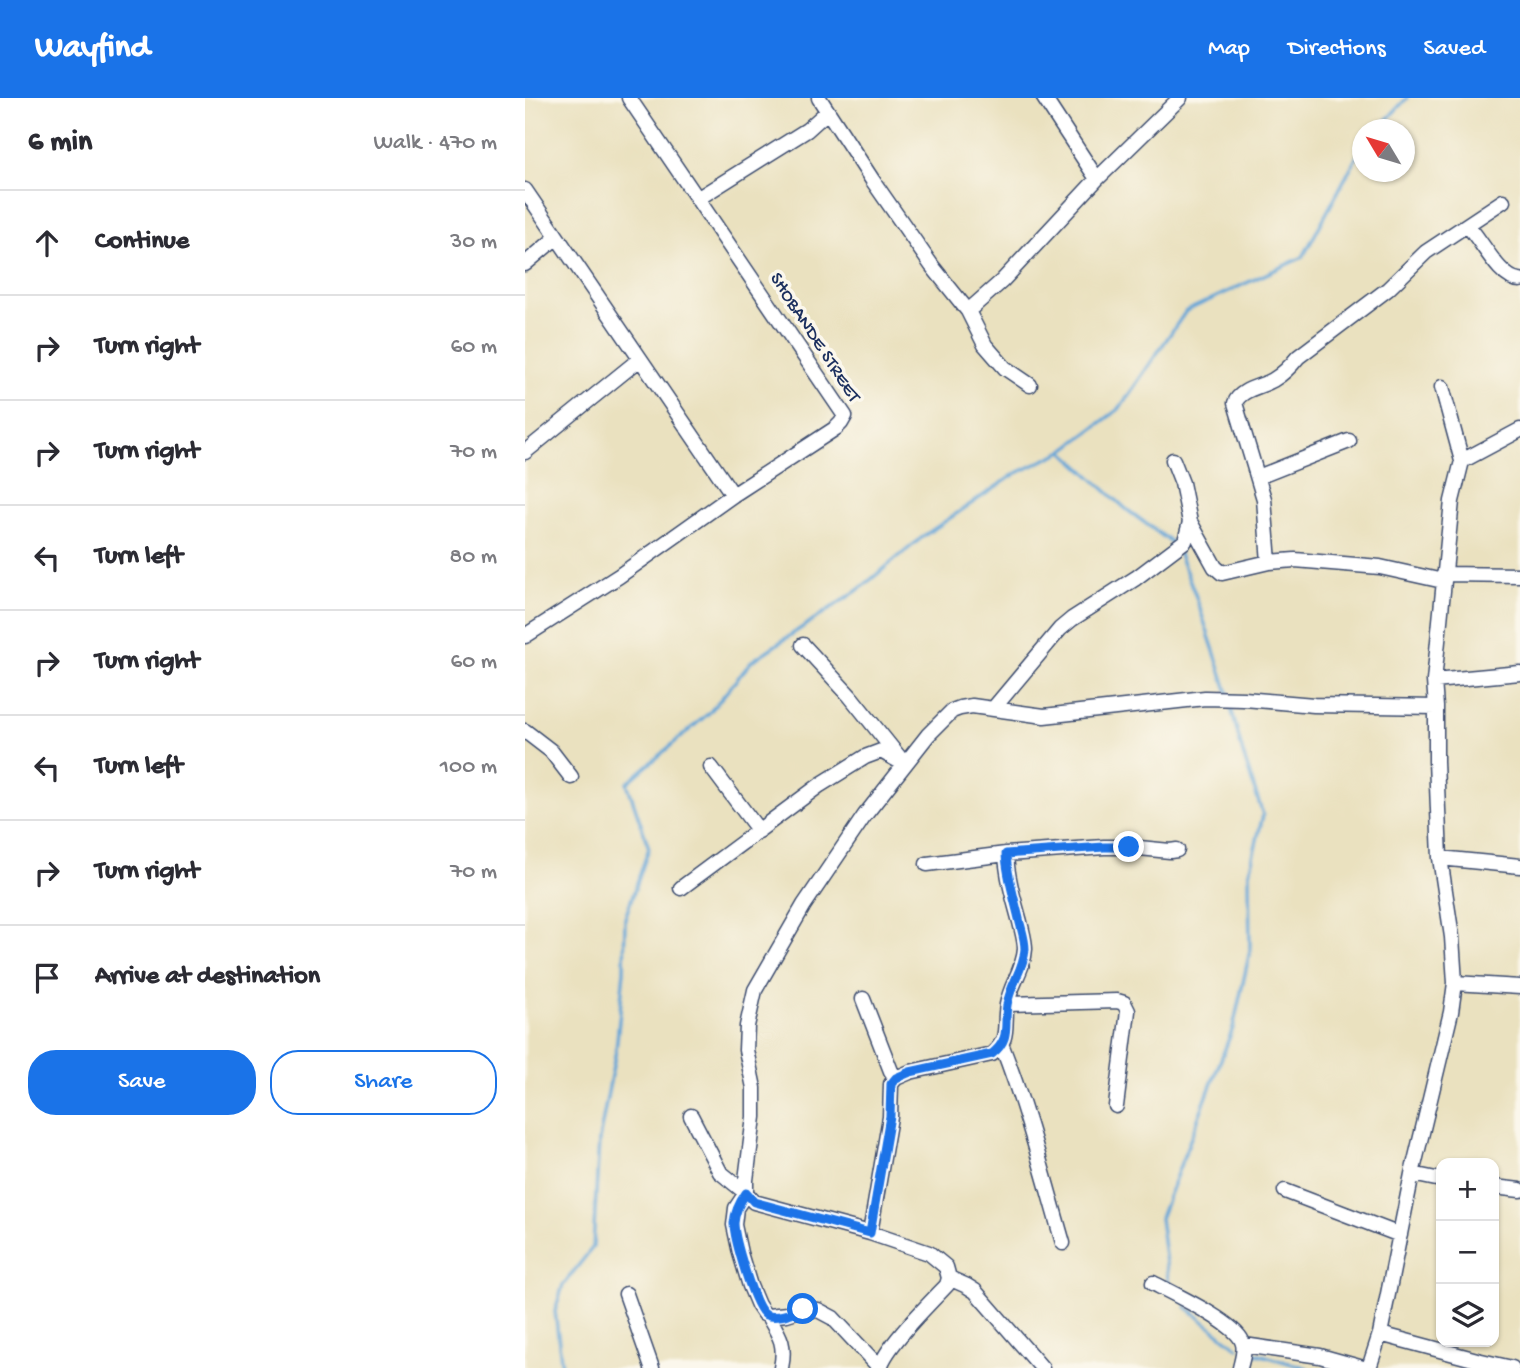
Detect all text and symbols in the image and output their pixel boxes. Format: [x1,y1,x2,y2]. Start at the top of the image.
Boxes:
text: Wayfind [35,30,150,68]
text: Map [1208,35,1250,64]
text: Directions [1288,35,1386,64]
text: Saved [1424,35,1485,64]
north arrow [1352,119,1415,182]
text: 6 min [28,126,92,161]
text: Walk · 470 m [374,130,497,157]
icon: ahead [28,224,66,262]
text: Continue [95,227,189,258]
text: 30 m [450,229,497,256]
street label: SHOBANDE STREET [763,269,865,408]
icon: right [28,329,66,367]
text: Turn right [95,332,199,363]
text: 60 m [451,334,497,361]
icon: right [28,434,66,472]
text: Turn right [95,437,199,468]
text: 70 m [450,439,497,466]
icon: left [28,539,66,577]
text: Turn left [95,542,183,573]
text: 80 m [450,544,497,571]
icon: right [28,644,66,682]
text: Turn right [95,647,199,678]
text: 60 m [451,649,497,676]
icon: left [28,749,66,787]
text: Turn left [95,752,183,783]
text: 100 m [440,754,497,781]
route end [1113,831,1144,862]
icon: right [28,854,66,892]
text: Turn right [95,857,199,888]
text: 70 m [450,859,497,886]
icon: arrive [28,959,66,997]
text: Arrive at destination [95,962,320,993]
button: Save [28,1050,256,1115]
button: Share [270,1050,497,1115]
map controls [1436,1158,1499,1347]
button: + [1436,1158,1499,1221]
button: − [1436,1221,1499,1284]
button: layers [1436,1284,1499,1347]
route start [787,1293,818,1324]

